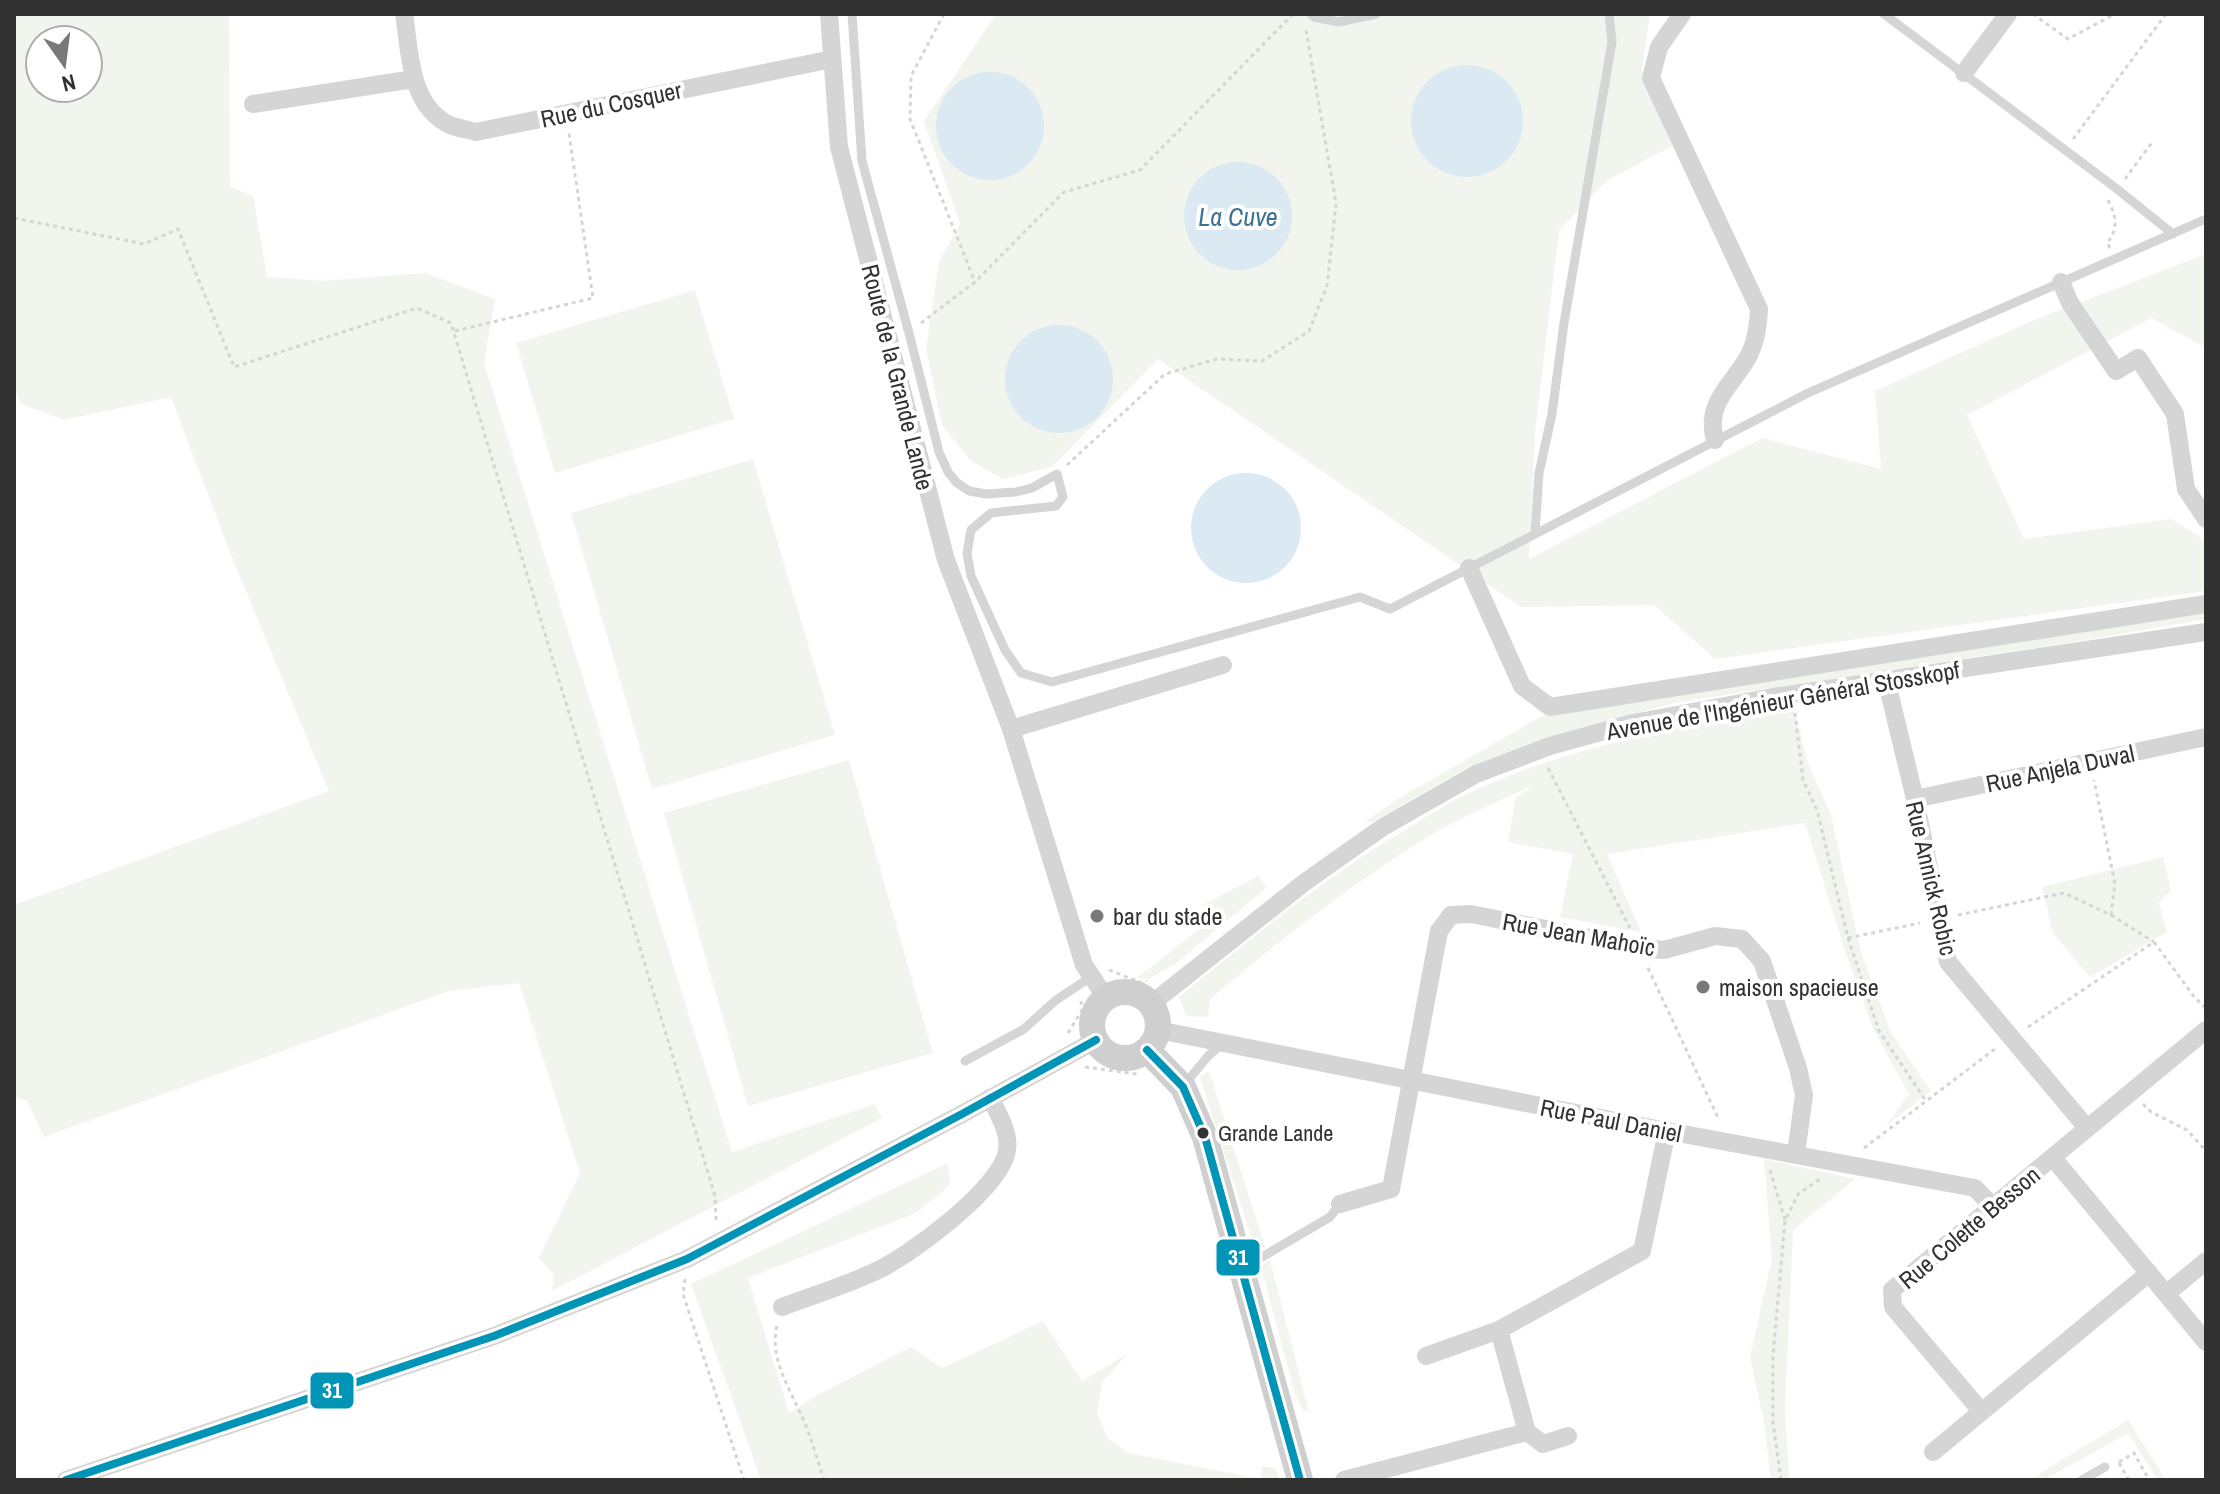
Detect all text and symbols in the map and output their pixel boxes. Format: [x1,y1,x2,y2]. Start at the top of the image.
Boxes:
north arrow [24,24,104,104]
text: N [59,67,79,100]
street label: Rue du Cosquer [538,73,685,135]
water label: La Cuve [1198,199,1278,234]
street label: Route de la Grande Lande [854,261,942,493]
street label: Avenue de l'Ingénieur Général Stosskopf [1603,653,1963,747]
street label: Rue Anjela Duval [1983,737,2137,799]
street label: Rue Annick Robic [1899,798,1965,958]
place label: bar du stade [1113,900,1222,932]
street label: Rue Jean Mahoïc [1500,905,1658,963]
marker: bar du stade [1088,907,1106,925]
place label: maison spacieuse [1719,971,1879,1003]
marker: maison spacieuse [1694,978,1712,996]
street label: Rue Paul Daniel [1538,1091,1684,1149]
place label: Grande Lande [1218,1118,1333,1148]
marker: Grande Lande [1195,1125,1211,1141]
street label: Rue Colette Besson [1892,1158,2046,1296]
line badge: 31 [1215,1238,1261,1277]
text: 31 [1228,1242,1249,1272]
line badge: 31 [309,1371,355,1410]
text: 31 [322,1375,343,1405]

